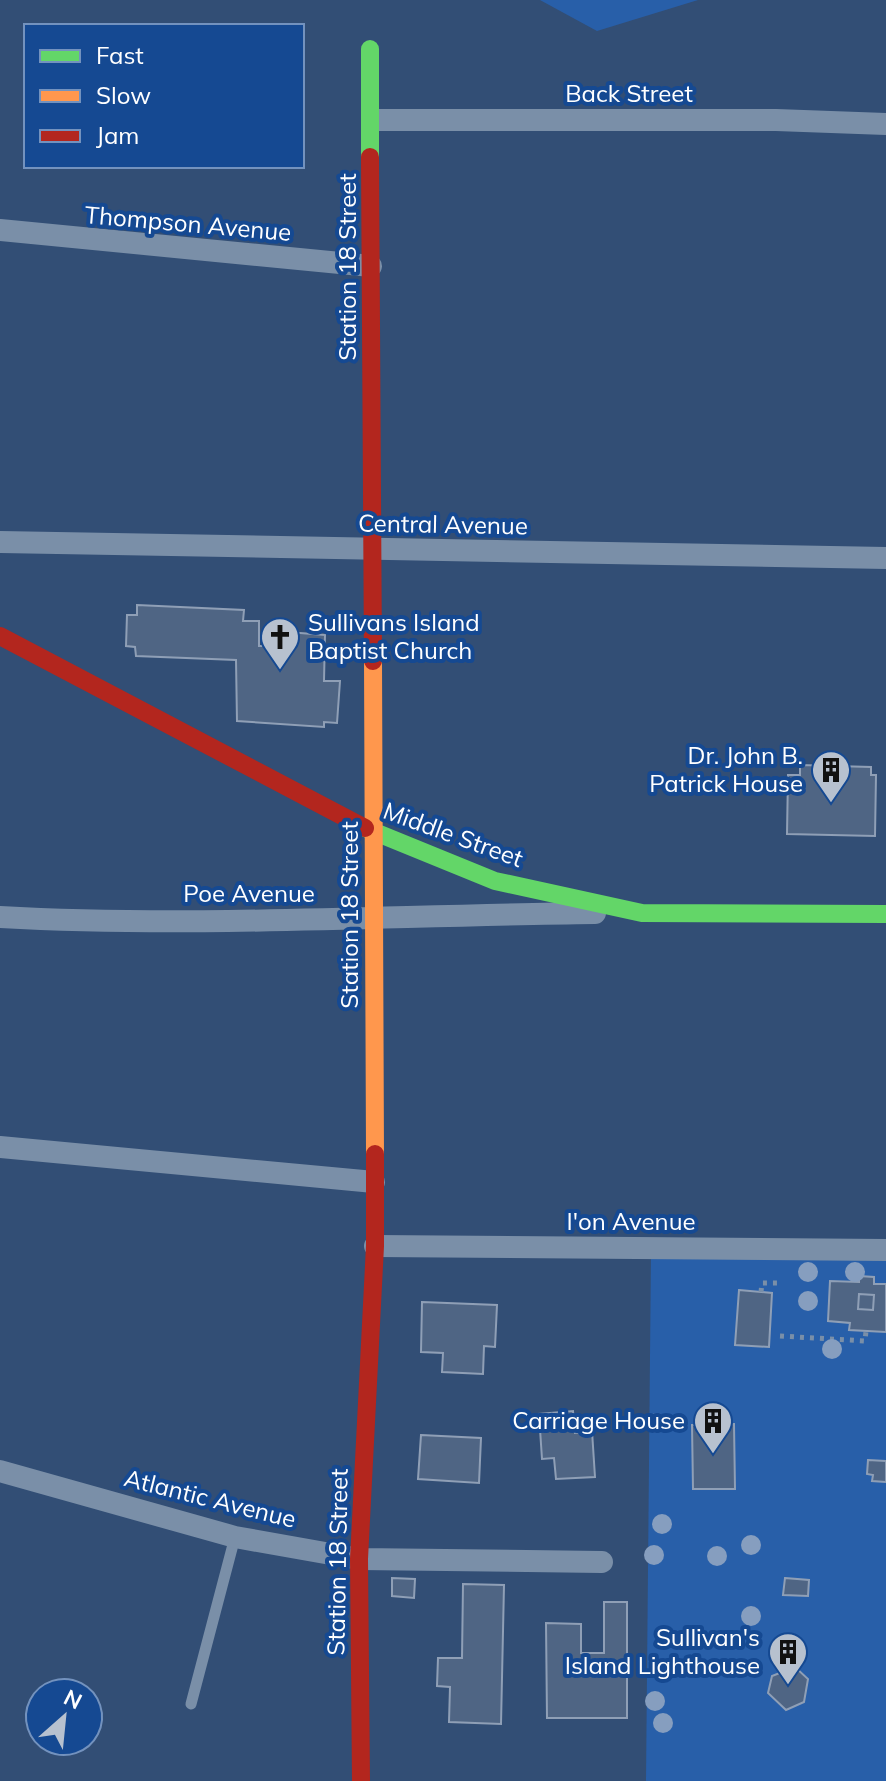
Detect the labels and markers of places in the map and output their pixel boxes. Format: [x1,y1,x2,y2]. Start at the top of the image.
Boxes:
place label: Sullivans Island Baptist Church [308,607,480,665]
church icon: Sullivans Island Baptist Church [259,616,301,671]
place label: Dr. John B. Patrick House [649,740,803,798]
building icon: Dr. John B. Patrick House [810,749,852,804]
building icon: Carriage House [692,1400,734,1455]
place label: Carriage House [512,1405,685,1435]
place label: Sullivan's Island Lighthouse [565,1622,760,1680]
building icon: Sullivan's Island Lighthouse [767,1631,809,1686]

